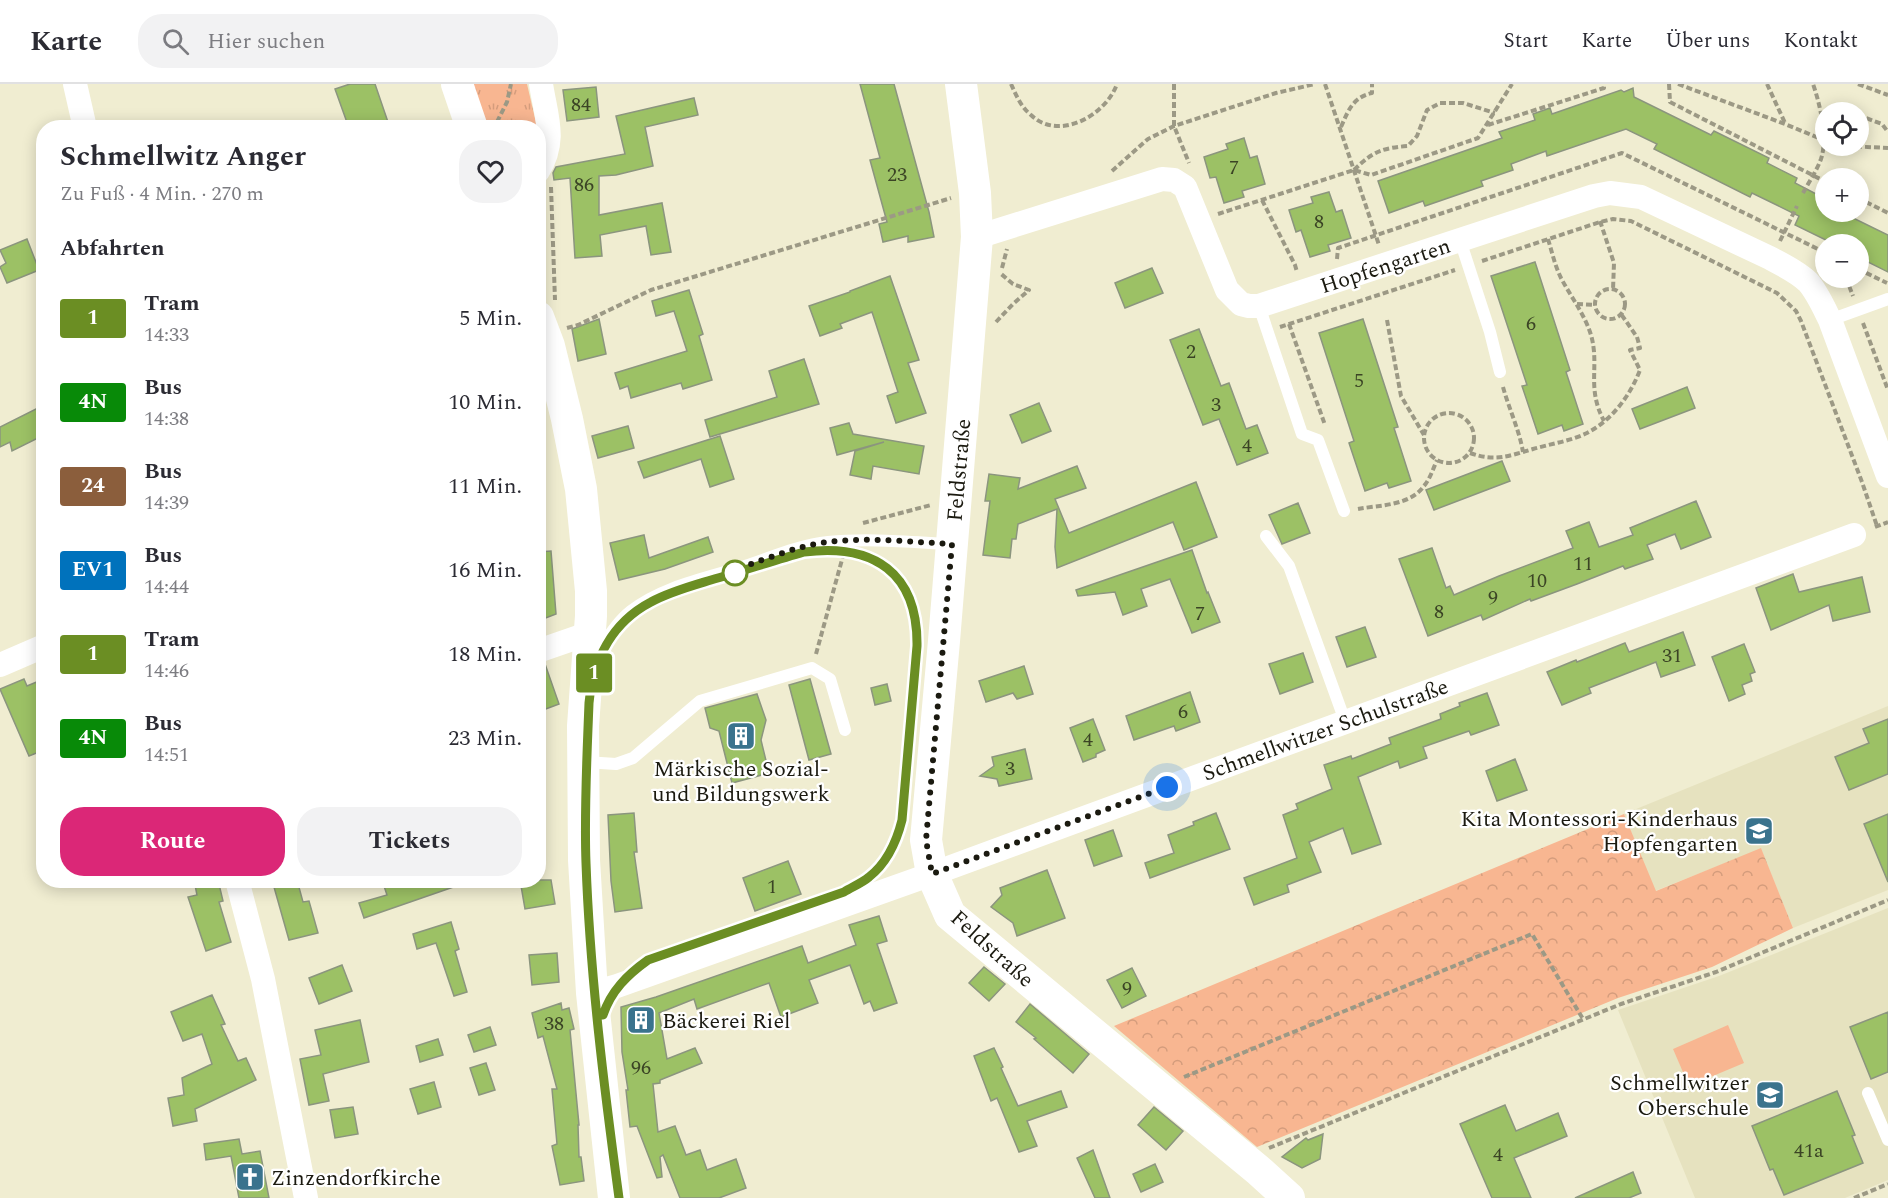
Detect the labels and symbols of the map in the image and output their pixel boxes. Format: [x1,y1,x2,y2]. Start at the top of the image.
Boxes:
house number: 84 [571,90,591,120]
house number: 7 [1229,153,1239,183]
house number: 23 [887,160,907,190]
house number: 86 [574,170,594,200]
house number: 8 [1314,207,1324,237]
street label: Hopfengarten [1316,230,1455,303]
house number: 6 [1526,309,1536,339]
house number: 2 [1186,337,1196,367]
house number: 5 [1354,366,1364,396]
house number: 3 [1211,390,1221,420]
street label: Feldstraße [939,417,980,523]
house number: 4 [1242,431,1252,461]
house number: 11 [1573,549,1593,579]
unlabelled marker [722,560,748,586]
house number: 10 [1527,566,1547,596]
house number: 9 [1488,583,1498,613]
house number: 8 [1434,597,1444,627]
house number: 7 [1195,599,1205,629]
house number: 31 [1662,641,1682,671]
line badge: 1 [574,654,614,692]
street label: Schmellwitzer Schulstraße [1198,670,1453,790]
house number: 6 [1178,697,1188,727]
building icon: Märkische Sozial- und Bildungswerk [725,720,757,752]
house number: 4 [1083,725,1093,755]
place label: Märkische Sozial- und Bildungswerk [652,753,830,811]
house number: 3 [1005,754,1015,784]
your location [1152,772,1182,802]
place label: Kita Montessori-Kinderhaus Hopfengarten [1460,803,1738,861]
school or university icon: Kita Montessori-Kinderhaus Hopfengarten [1743,815,1775,847]
house number: 1 [767,872,777,902]
street label: Feldstraße [943,902,1041,996]
house number: 9 [1122,974,1132,1004]
building icon: Bäckerei Riel [625,1004,657,1036]
place label: Bäckerei Riel [662,1005,791,1038]
house number: 38 [544,1009,564,1039]
house number: 96 [631,1053,651,1083]
place label: Schmellwitzer Oberschule [1610,1067,1749,1125]
school or university icon: Schmellwitzer Oberschule [1754,1079,1786,1111]
house number: 41a [1794,1136,1824,1166]
house number: 4 [1493,1140,1503,1170]
church icon: Zinzendorfkirche [234,1161,266,1193]
place label: Zinzendorfkirche [271,1162,441,1195]

